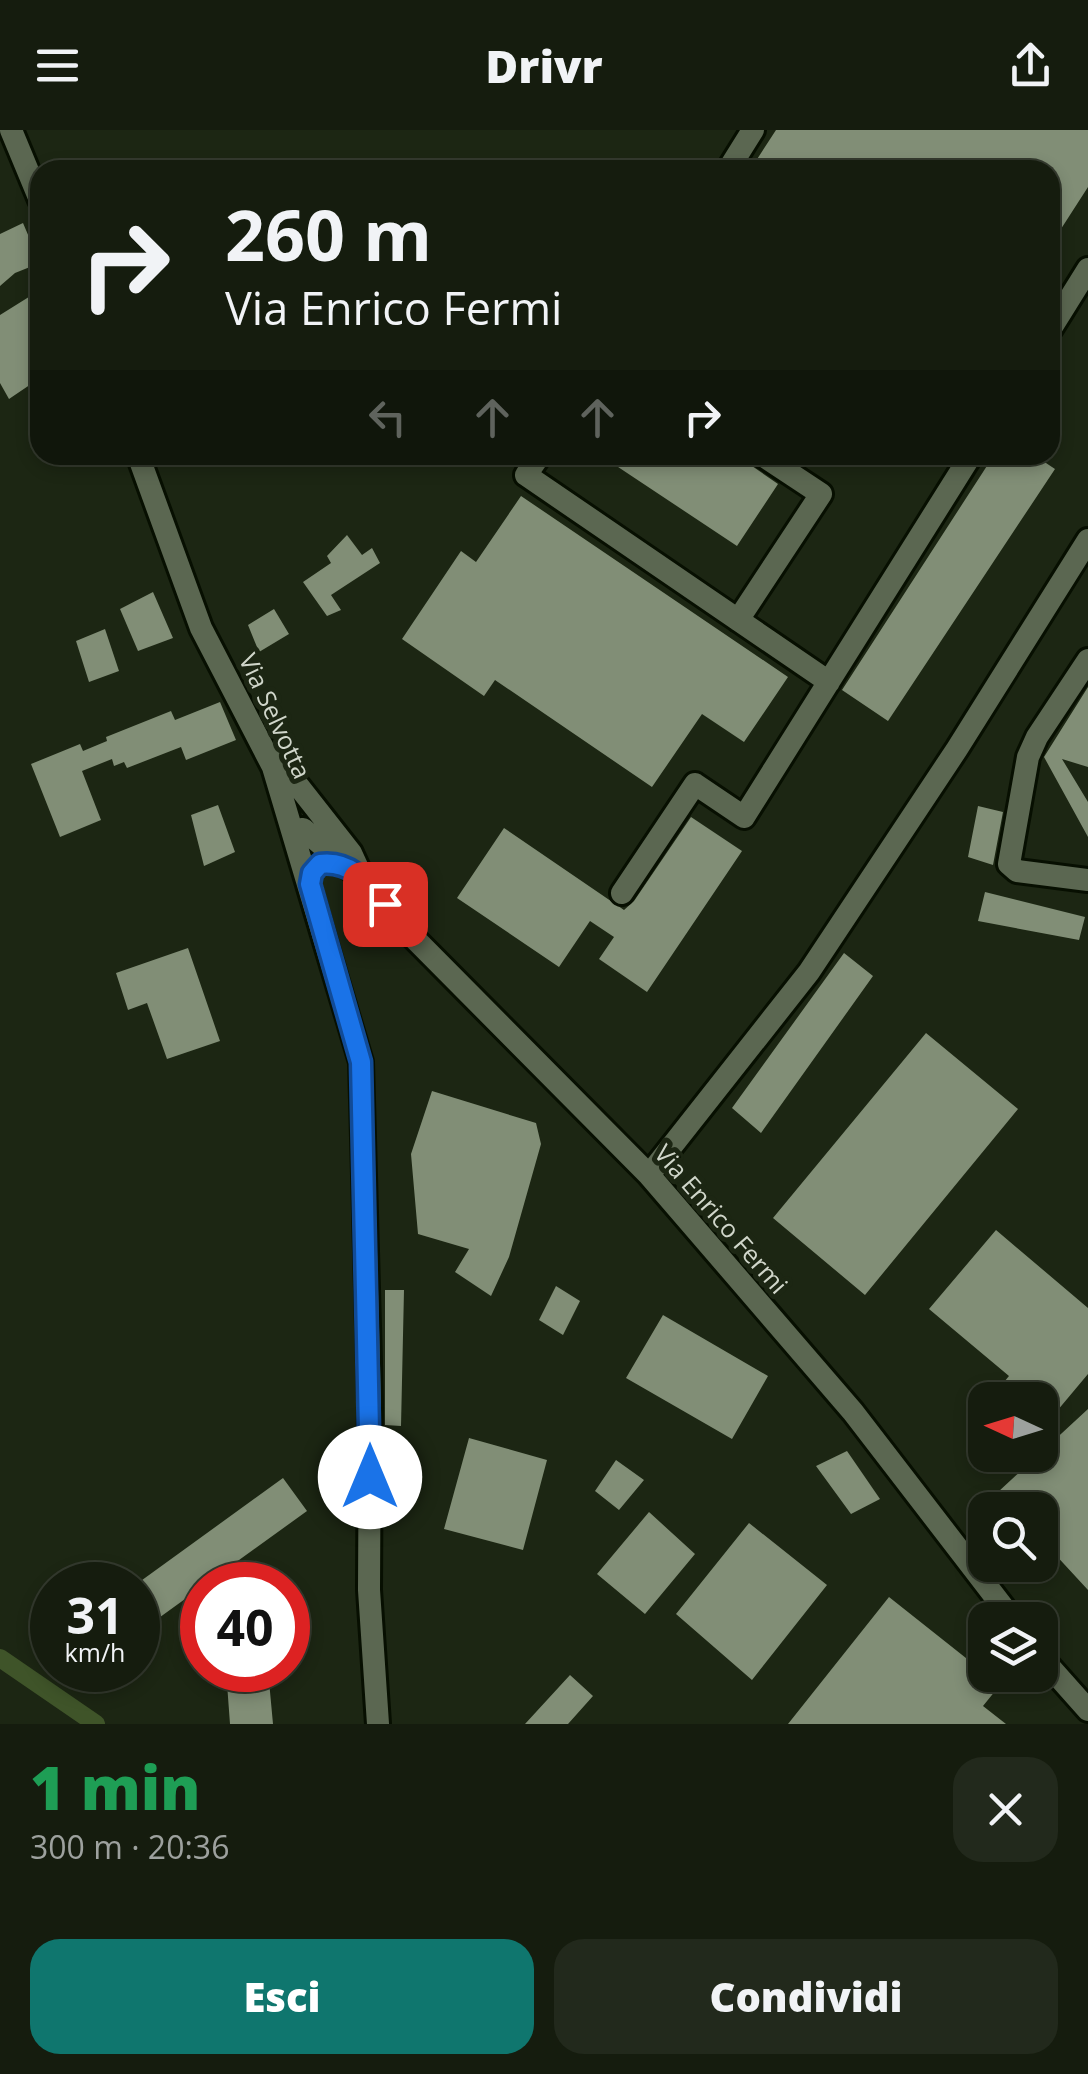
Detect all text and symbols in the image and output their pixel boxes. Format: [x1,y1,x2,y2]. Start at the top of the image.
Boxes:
text: Drivr [485,35,603,96]
icon: menu [30,38,85,93]
icon: share [1003,38,1058,93]
text: 260 m [225,186,432,282]
icon: right [60,200,190,330]
text: Via Enrico Fermi [225,277,562,338]
icon: left [360,390,415,445]
icon: ahead [465,390,520,445]
icon: ahead [570,390,625,445]
icon: right [675,390,730,445]
street label: Via Selvotta [232,647,320,784]
pin [343,862,428,947]
icon: arrive [358,877,413,932]
street label: Via Enrico Fermi [647,1136,796,1300]
north arrow [968,1382,1058,1472]
map controls [968,1382,1058,1692]
position arrow [318,1425,422,1529]
button: search [968,1492,1058,1582]
speed limit sign: 40 [180,1562,310,1692]
text: 31 [66,1581,124,1649]
button: layers [968,1602,1058,1692]
text: km/h [65,1635,125,1669]
text: 1 min [30,1746,200,1828]
button: close [953,1757,1058,1862]
text: 300 m · 20:36 [30,1825,229,1868]
button: Esci [30,1939,534,2054]
button: Condividi [554,1939,1058,2054]

